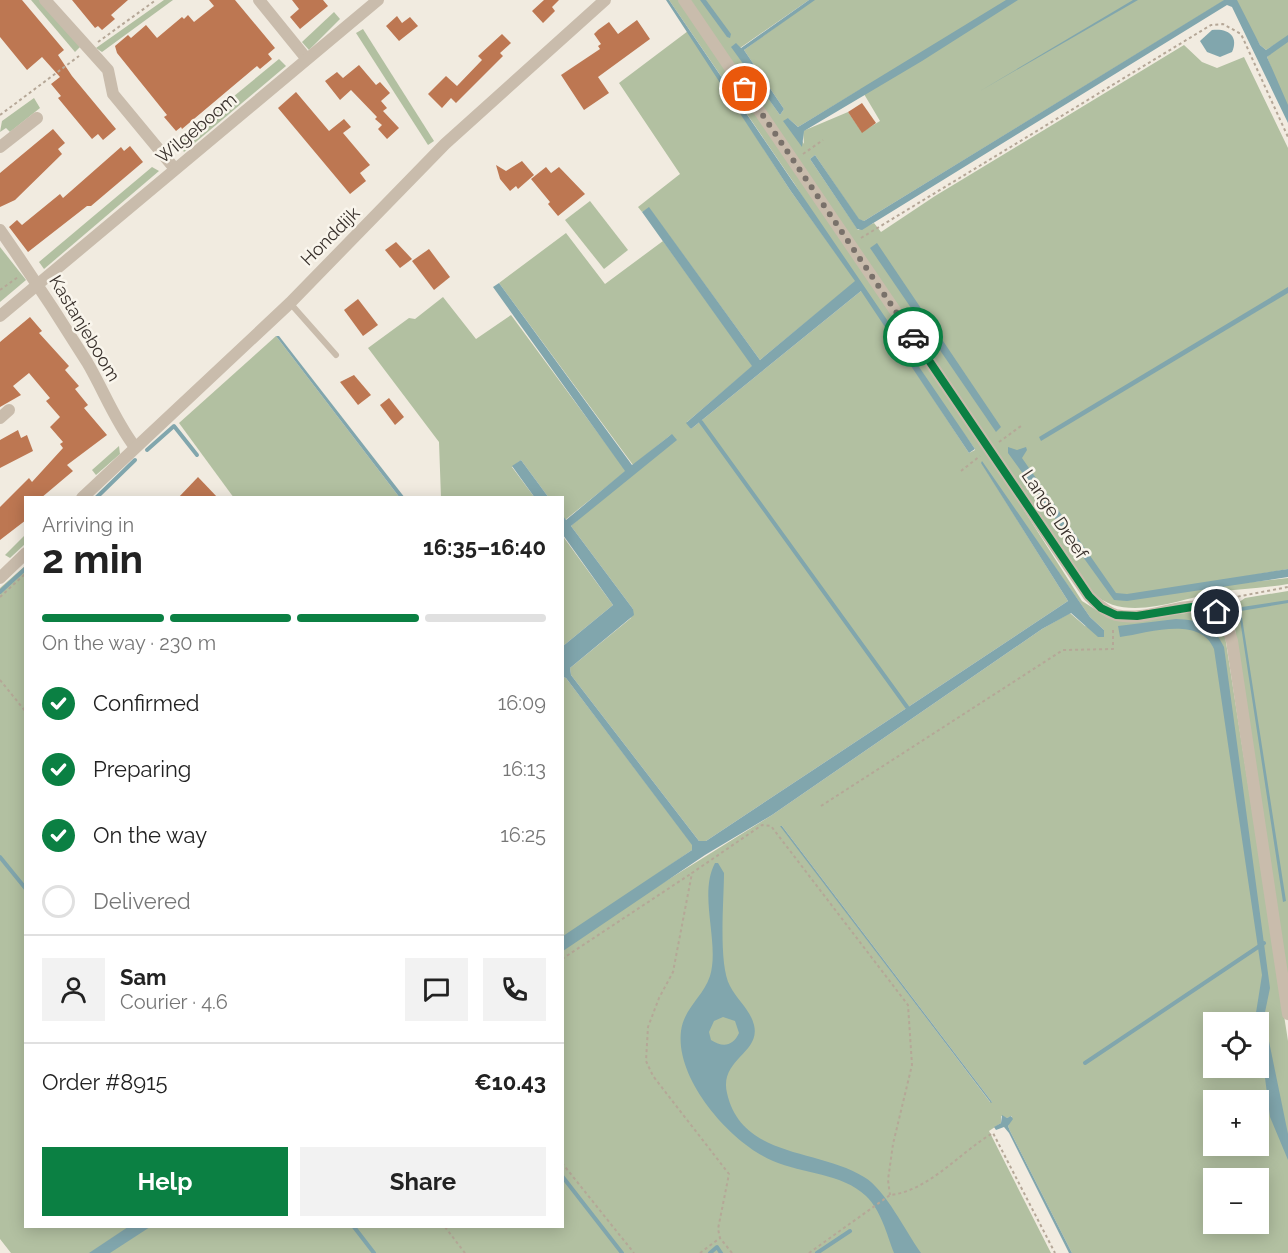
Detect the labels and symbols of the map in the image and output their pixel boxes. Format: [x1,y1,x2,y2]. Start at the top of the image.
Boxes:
pin [719,63,770,114]
street label: Wilgeboom [152,88,240,168]
street label: Honddijk [296,202,364,270]
street label: Kastanjeboom [45,271,125,385]
courier [883,307,943,367]
street label: Lange Dreef [1018,465,1093,563]
pin [1191,586,1242,637]

